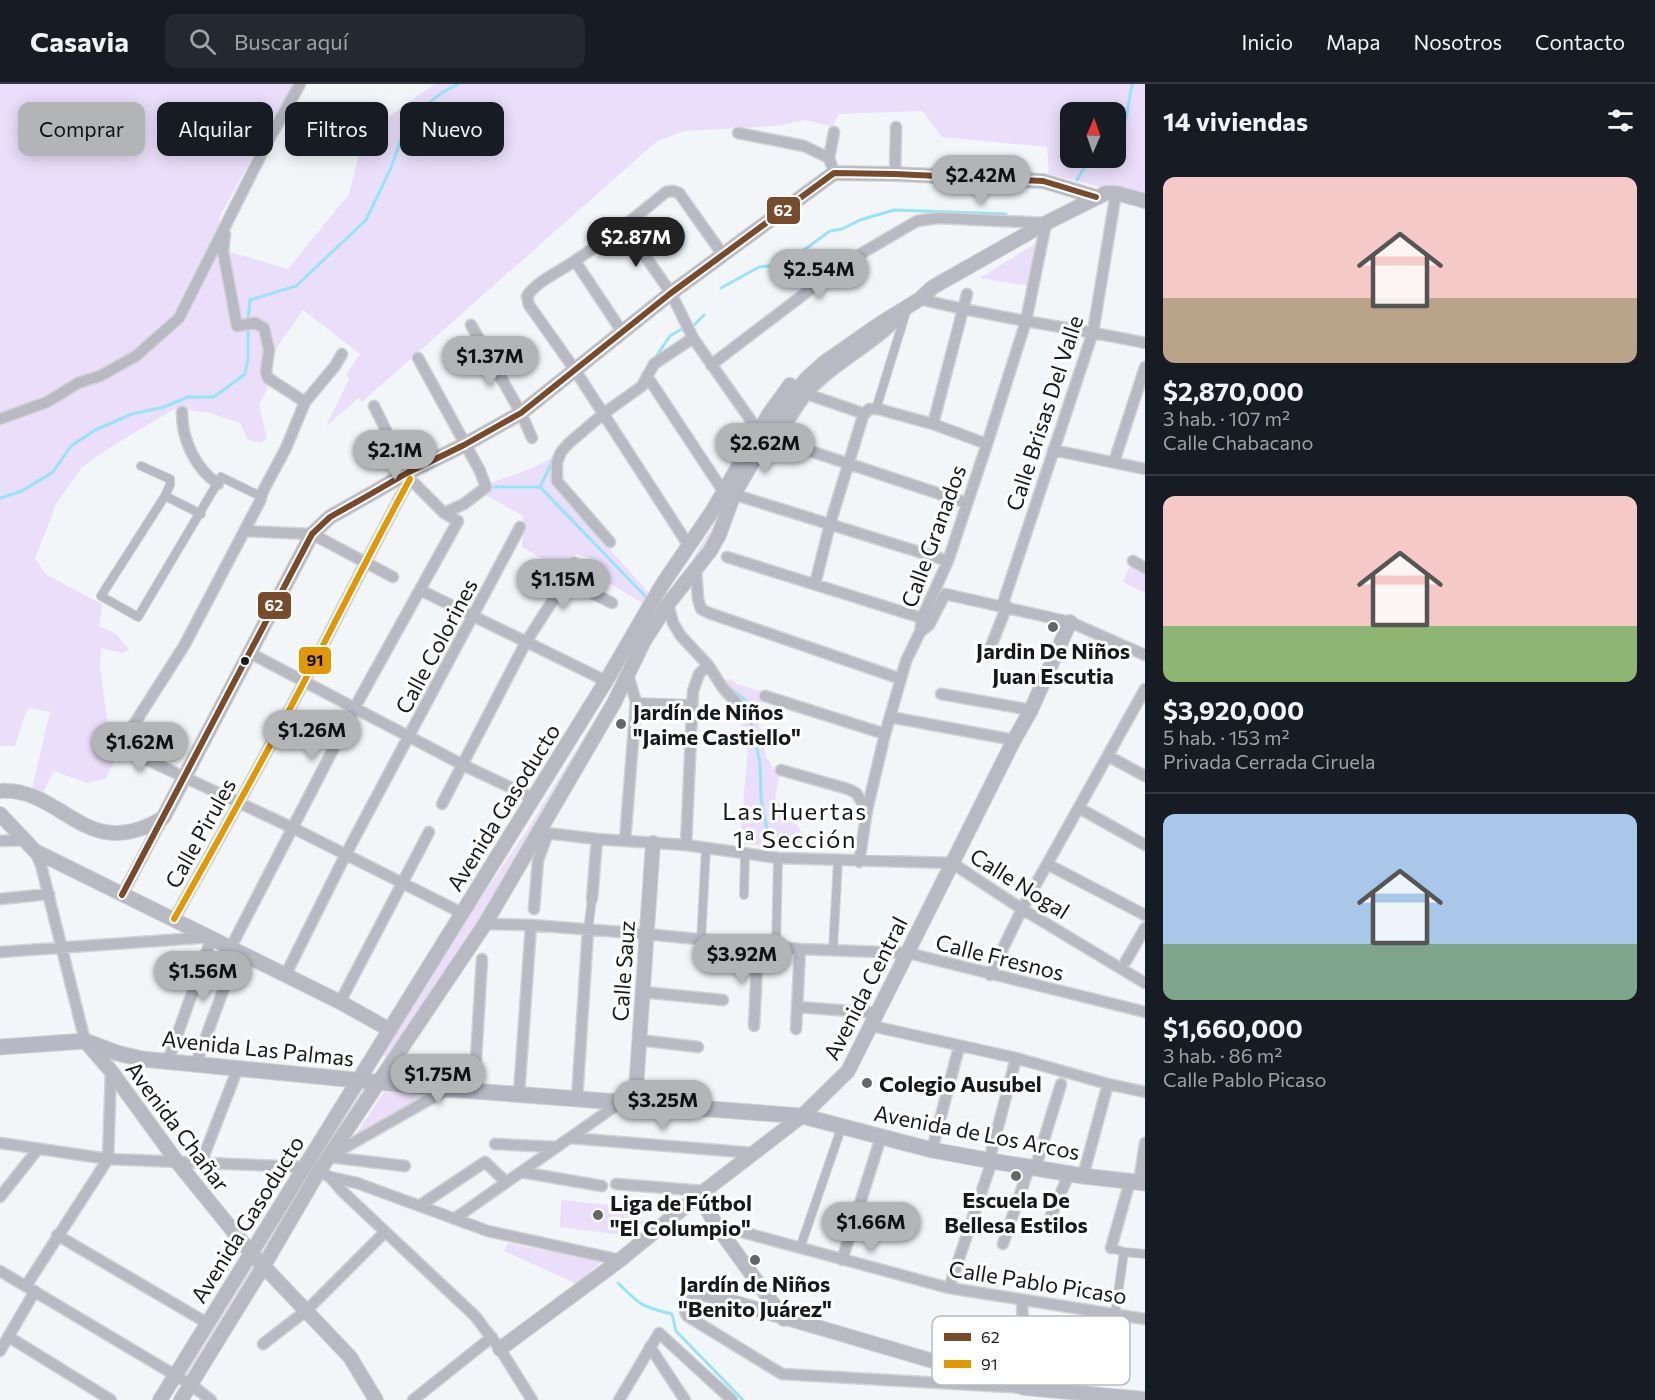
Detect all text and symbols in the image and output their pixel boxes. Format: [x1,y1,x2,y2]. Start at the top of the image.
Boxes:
search box [165,14,585,68]
text: Casavia [30,24,129,58]
icon: search [186,25,219,58]
text: Buscar aquí [234,28,348,55]
text: Inicio [1241,29,1293,54]
text: Mapa [1326,29,1380,54]
text: Nosotros [1413,29,1502,54]
text: Contacto [1535,29,1625,54]
chip: Comprar [18,102,145,156]
chip: Alquilar [157,102,273,156]
chip: Filtros [285,102,388,156]
chip: Nuevo [400,102,504,156]
north arrow [1060,102,1126,168]
map controls [1060,102,1126,168]
icon: filters [1604,104,1637,137]
text: 14 viviendas [1163,105,1308,136]
pin: $2.42M [932,155,1030,206]
text: $2.42M [946,162,1016,186]
line badge: 62 [766,196,801,225]
text: 62 [774,200,792,219]
icon: home [1346,216,1454,324]
pin: $2.87M [587,217,685,268]
text: $2.87M [601,224,671,248]
pin: $2.54M [770,249,868,300]
text: $2.54M [783,256,855,280]
street label: Calle Brisas Del Valle [1000,312,1088,514]
pin: $1.37M [441,336,539,387]
text: $1.37M [456,343,524,367]
text: $2,870,000 [1163,375,1304,406]
text: 3 hab. · 107 m² [1163,406,1290,430]
pin: $2.62M [716,423,814,474]
pin: $2.1M [353,430,437,481]
text: $2.62M [730,430,800,454]
text: Calle Chabacano [1163,430,1313,454]
text: $2.1M [367,437,423,461]
street label: Calle Granados [895,461,971,611]
icon: home [1346,535,1454,643]
pin: $1.15M [514,559,612,610]
text: $1.15M [531,566,595,590]
street label: Calle Colorines [389,574,483,718]
line badge: 62 [257,591,292,620]
text: 62 [265,595,283,614]
marker: Jardin De Niños Juan Escutia [1046,620,1060,634]
place label: Jardin De Niños Juan Escutia [976,637,1130,689]
line badge: 91 [298,646,332,675]
text: 91 [306,650,324,669]
unlabelled marker [239,655,251,667]
text: $3,920,000 [1163,694,1304,725]
place label: Jardín de Niños "Jaime Castiello" [633,698,801,750]
pin: $1.26M [263,710,361,761]
text: $1.26M [278,717,346,741]
marker: Jardín de Niños "Jaime Castiello" [614,717,628,731]
street label: Avenida Gasoducto [441,718,565,896]
pin: $1.62M [91,722,189,773]
text: 5 hab. · 153 m² [1163,725,1289,749]
text: $1.62M [106,729,174,753]
text: Privada Cerrada Ciruela [1163,749,1375,773]
street label: Calle Pirules [159,773,241,893]
district label: Las Huertas 1ª Sección [722,796,868,853]
street label: Calle Nogal [965,842,1075,924]
icon: home [1346,853,1454,961]
street label: Avenida Central [817,912,913,1064]
street label: Calle Sauz [606,920,640,1022]
street label: Calle Fresnos [933,928,1067,986]
pin: $3.92M [693,934,791,985]
text: $3.92M [707,941,777,965]
pin: $1.56M [154,951,252,1002]
text: $1.56M [168,958,238,982]
text: $1,660,000 [1163,1012,1303,1043]
street label: Avenida Las Palmas [160,1024,356,1072]
text: 3 hab. · 86 m² [1163,1043,1282,1067]
pin: $1.75M [389,1054,487,1105]
street label: Avenida Chañar [120,1056,236,1196]
text: $1.75M [404,1061,472,1085]
text: Calle Pablo Picaso [1163,1067,1327,1091]
place label: Colegio Ausubel [879,1070,1042,1097]
marker: Colegio Ausubel [860,1076,874,1090]
pin: $3.25M [614,1080,712,1131]
text: $3.25M [628,1087,698,1111]
street label: Avenida de Los Arcos [872,1099,1082,1165]
street label: Avenida Gasoducto [185,1130,309,1308]
marker: Escuela De Bellesa Estilos [1009,1169,1023,1183]
place label: Escuela De Bellesa Estilos [944,1186,1088,1238]
place label: Liga de Fútbol "El Columpio" [610,1189,752,1241]
pin: $1.66M [822,1202,920,1253]
marker: Liga de Fútbol "El Columpio" [591,1208,605,1222]
text: $1.66M [836,1209,906,1233]
marker: Jardín de Niños "Benito Juárez" [748,1253,762,1267]
street label: Calle Pablo Picaso [947,1255,1129,1309]
place label: Jardín de Niños "Benito Juárez" [678,1270,832,1322]
legend [932,1316,1130,1385]
text: 62 [981,1327,1000,1346]
text: 91 [981,1354,998,1373]

